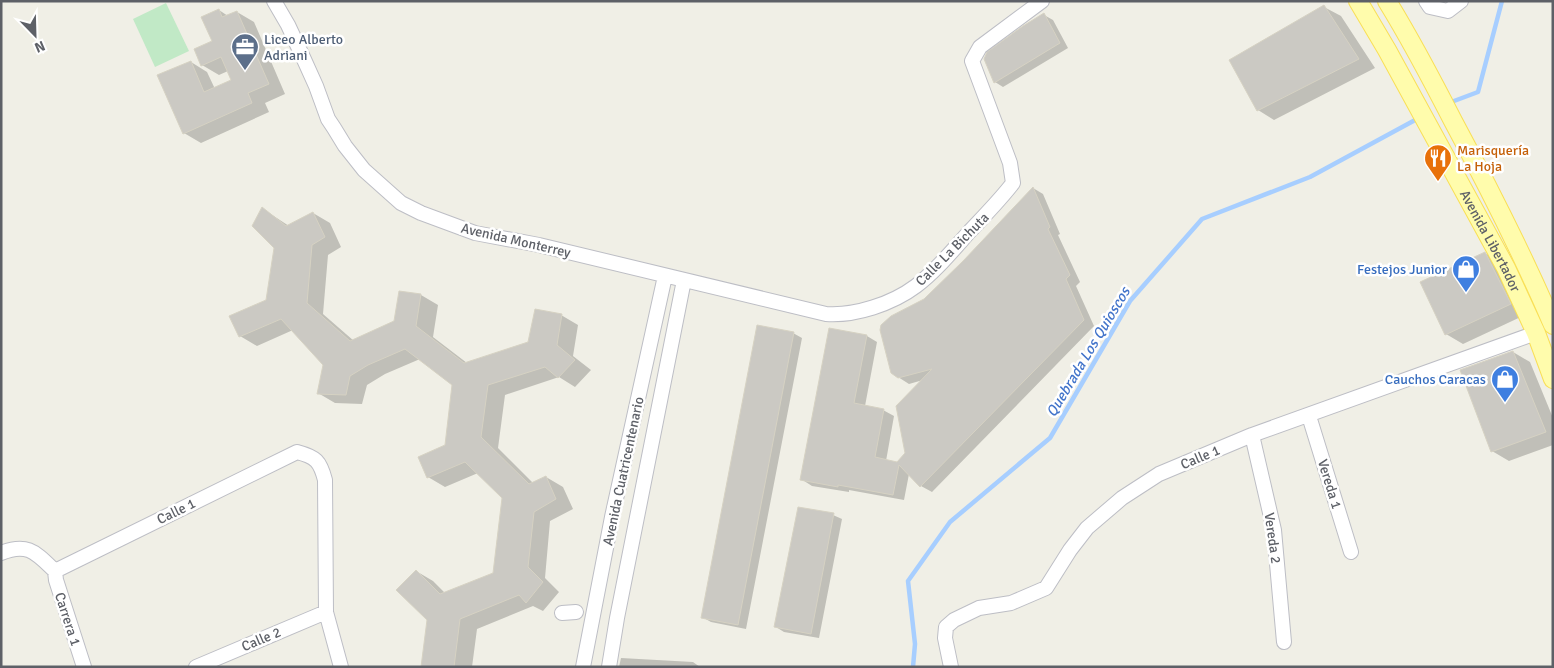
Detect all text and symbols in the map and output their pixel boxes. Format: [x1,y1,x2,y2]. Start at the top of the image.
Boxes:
north arrow [10,10,60,60]
place label: Liceo Alberto Adriani [264,31,343,64]
office icon: Liceo Alberto Adriani [230,32,260,71]
text: N [32,37,48,56]
place label: Marisquería La Hoja [1457,142,1529,175]
restaurant icon: Marisquería La Hoja [1423,143,1453,182]
street label: Avenida Libertador [1456,187,1524,295]
street label: Calle La Bichuta [912,209,993,290]
street label: Avenida Monterrey [459,220,573,261]
shop icon: Festejos Junior [1451,254,1481,293]
place label: Festejos Junior [1357,261,1448,278]
water label: Quebrada Los Quioscos [1042,283,1135,420]
shop icon: Cauchos Caracas [1490,364,1520,403]
place label: Cauchos Caracas [1385,371,1486,388]
street label: Avenida Cuatricentenario [599,395,648,547]
street label: Calle 1 [1178,442,1222,473]
street label: Vereda 1 [1314,457,1345,511]
street label: Calle 1 [154,495,198,528]
street label: Vereda 2 [1261,511,1284,565]
street label: Carrera 1 [51,590,84,648]
street label: Calle 2 [239,624,283,655]

